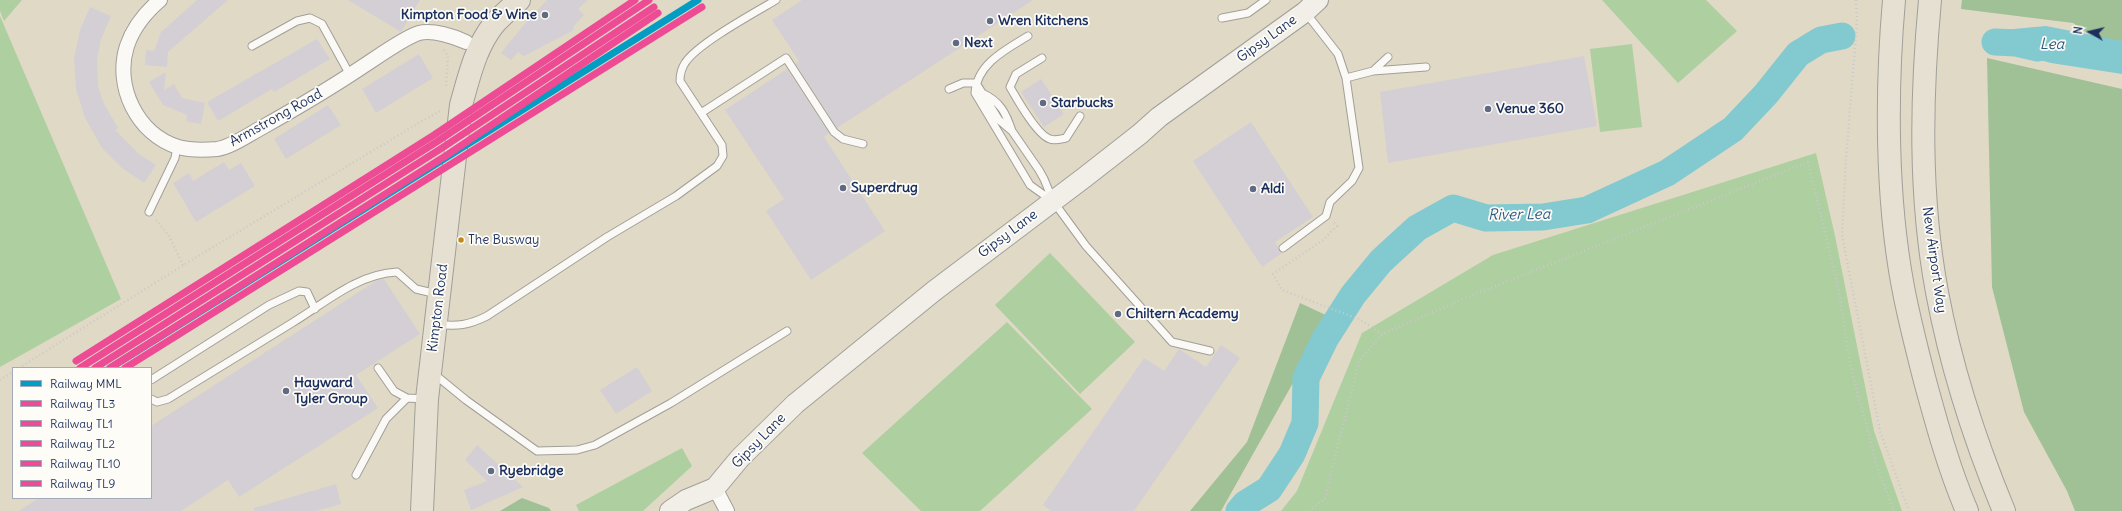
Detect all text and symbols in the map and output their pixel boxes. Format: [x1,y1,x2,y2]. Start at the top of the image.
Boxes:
place label: Kimpton Food & Wine [401,7,537,23]
marker: Kimpton Food & Wine [540,10,550,20]
street label: Gipsy Lane [1234,12,1300,66]
north arrow [2070,12,2110,52]
place label: Wren Kitchens [998,13,1088,29]
marker: Wren Kitchens [985,16,995,26]
text: N [2071,26,2086,35]
place label: Next [964,35,993,51]
water label: Lea [2040,36,2064,54]
marker: Next [951,38,961,48]
street label: Armstrong Road [227,86,325,150]
place label: Starbucks [1051,95,1113,111]
marker: Starbucks [1038,98,1048,108]
place label: Venue 360 [1496,101,1564,117]
marker: Venue 360 [1483,104,1493,114]
place label: Superdrug [851,180,918,196]
place label: Aldi [1261,181,1284,197]
marker: Superdrug [838,183,848,193]
marker: Aldi [1248,184,1258,194]
water label: River Lea [1488,205,1550,225]
street label: Gipsy Lane [975,206,1041,262]
street label: New Airport Way [1918,206,1950,314]
place label: The Busway [468,232,539,248]
marker: The Busway [456,235,466,245]
street label: Kimpton Road [424,263,452,353]
place label: Chiltern Academy [1126,306,1239,322]
marker: Chiltern Academy [1113,309,1123,319]
legend [12,367,152,499]
place label: Hayward Tyler Group [294,375,368,408]
text: Railway MML [50,376,122,391]
marker: Hayward Tyler Group [281,386,291,396]
text: Railway TL3 [50,396,115,411]
street label: Gipsy Lane [729,410,789,472]
text: Railway TL1 [50,416,113,431]
text: Railway TL2 [50,436,115,451]
text: Railway TL10 [50,456,121,471]
place label: Ryebridge [499,463,563,479]
marker: Ryebridge [486,466,496,476]
text: Railway TL9 [50,476,115,491]

